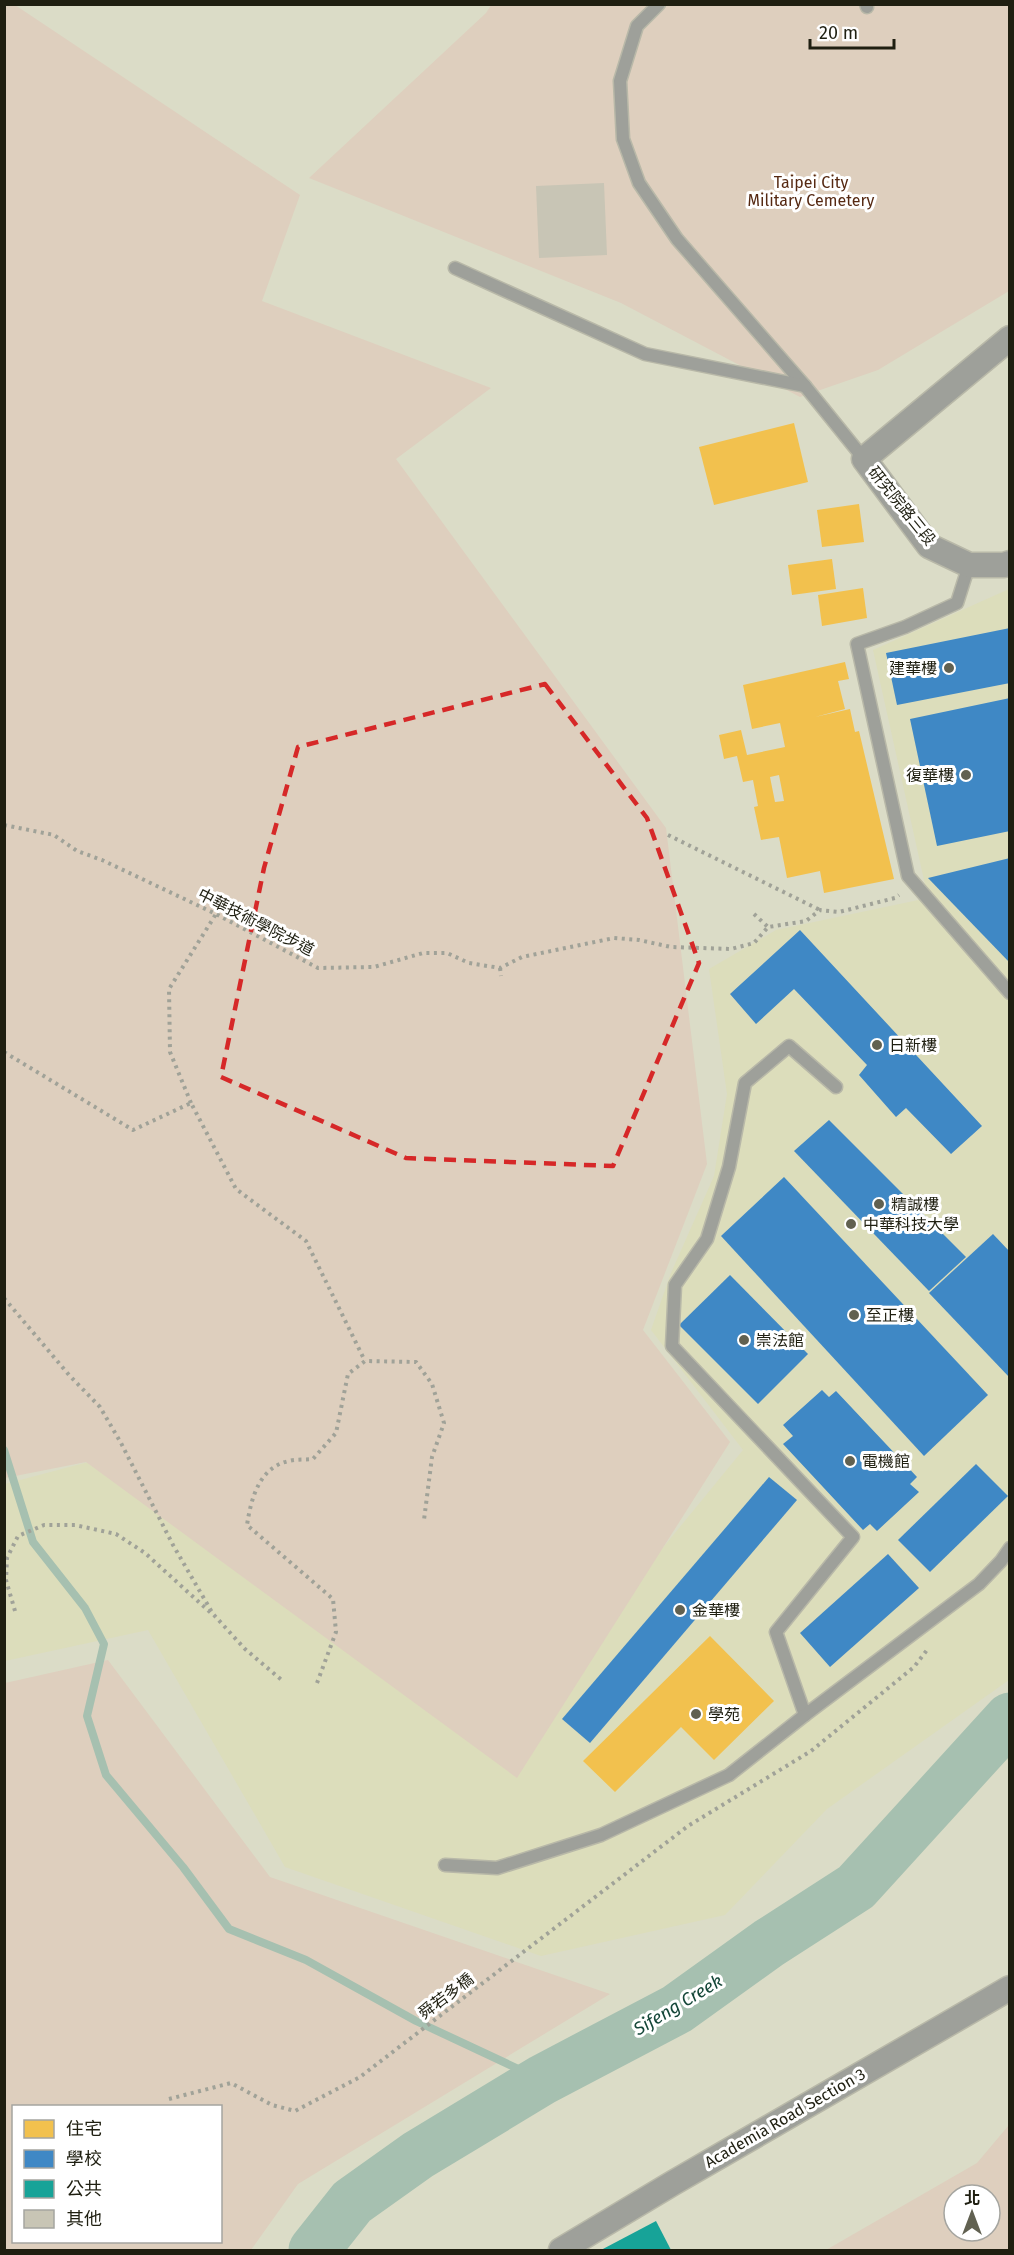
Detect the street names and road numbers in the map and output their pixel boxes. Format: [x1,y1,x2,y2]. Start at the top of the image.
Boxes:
street label: 研究院路三段 [864,463,940,549]
street label: 中華技術學院步道 [195,884,317,960]
street label: 舜若多橋 [415,1969,477,2023]
street label: Academia Road Section 3 [701,2064,869,2172]

